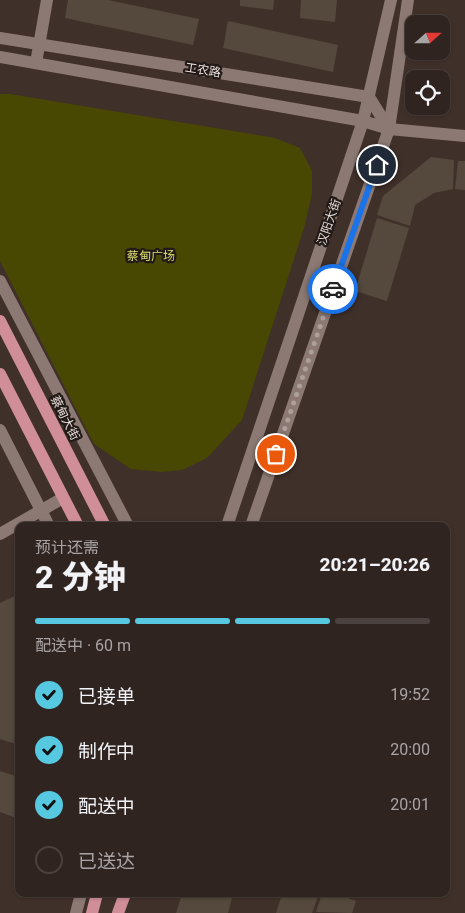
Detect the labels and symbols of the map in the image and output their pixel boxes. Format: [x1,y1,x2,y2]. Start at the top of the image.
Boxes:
north arrow [405,15,450,60]
street label: 工农路 [184,60,222,80]
pin [356,144,398,186]
street label: 汉阳大街 [315,197,343,247]
park label: 蔡甸广场 [127,249,175,263]
courier [308,264,358,314]
street label: 蔡甸大街 [48,393,82,443]
pin [255,433,297,475]

